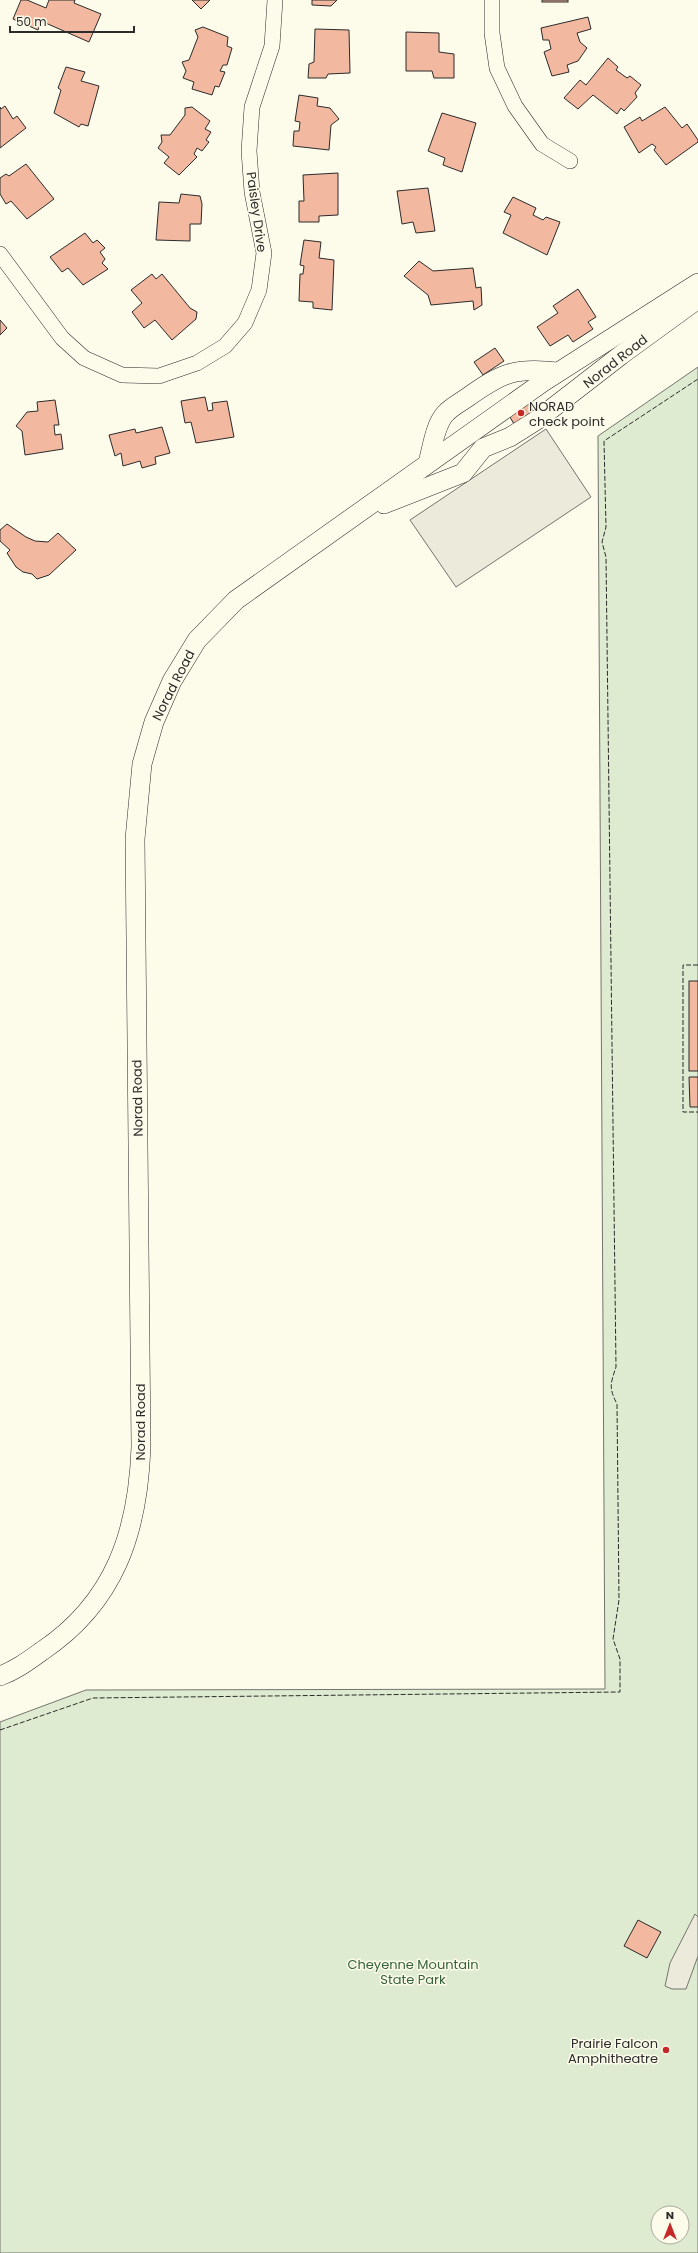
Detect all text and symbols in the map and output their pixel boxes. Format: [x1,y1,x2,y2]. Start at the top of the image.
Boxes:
scale bar [10,8,134,34]
text: 50 m [16,13,47,30]
street label: Paisley Drive [241,171,272,253]
street label: Norad Road [579,330,652,393]
place label: NORAD check point [529,397,605,431]
marker: NORAD check point [516,408,526,418]
street label: Norad Road [147,647,199,724]
street label: Norad Road [127,1059,148,1137]
street label: Norad Road [131,1383,150,1461]
park label: Cheyenne Mountain State Park [347,1955,479,1989]
place label: Prairie Falcon Amphitheatre [568,2034,658,2068]
marker: Prairie Falcon Amphitheatre [661,2045,671,2055]
north arrow [650,2205,690,2245]
text: N [666,2207,674,2223]

